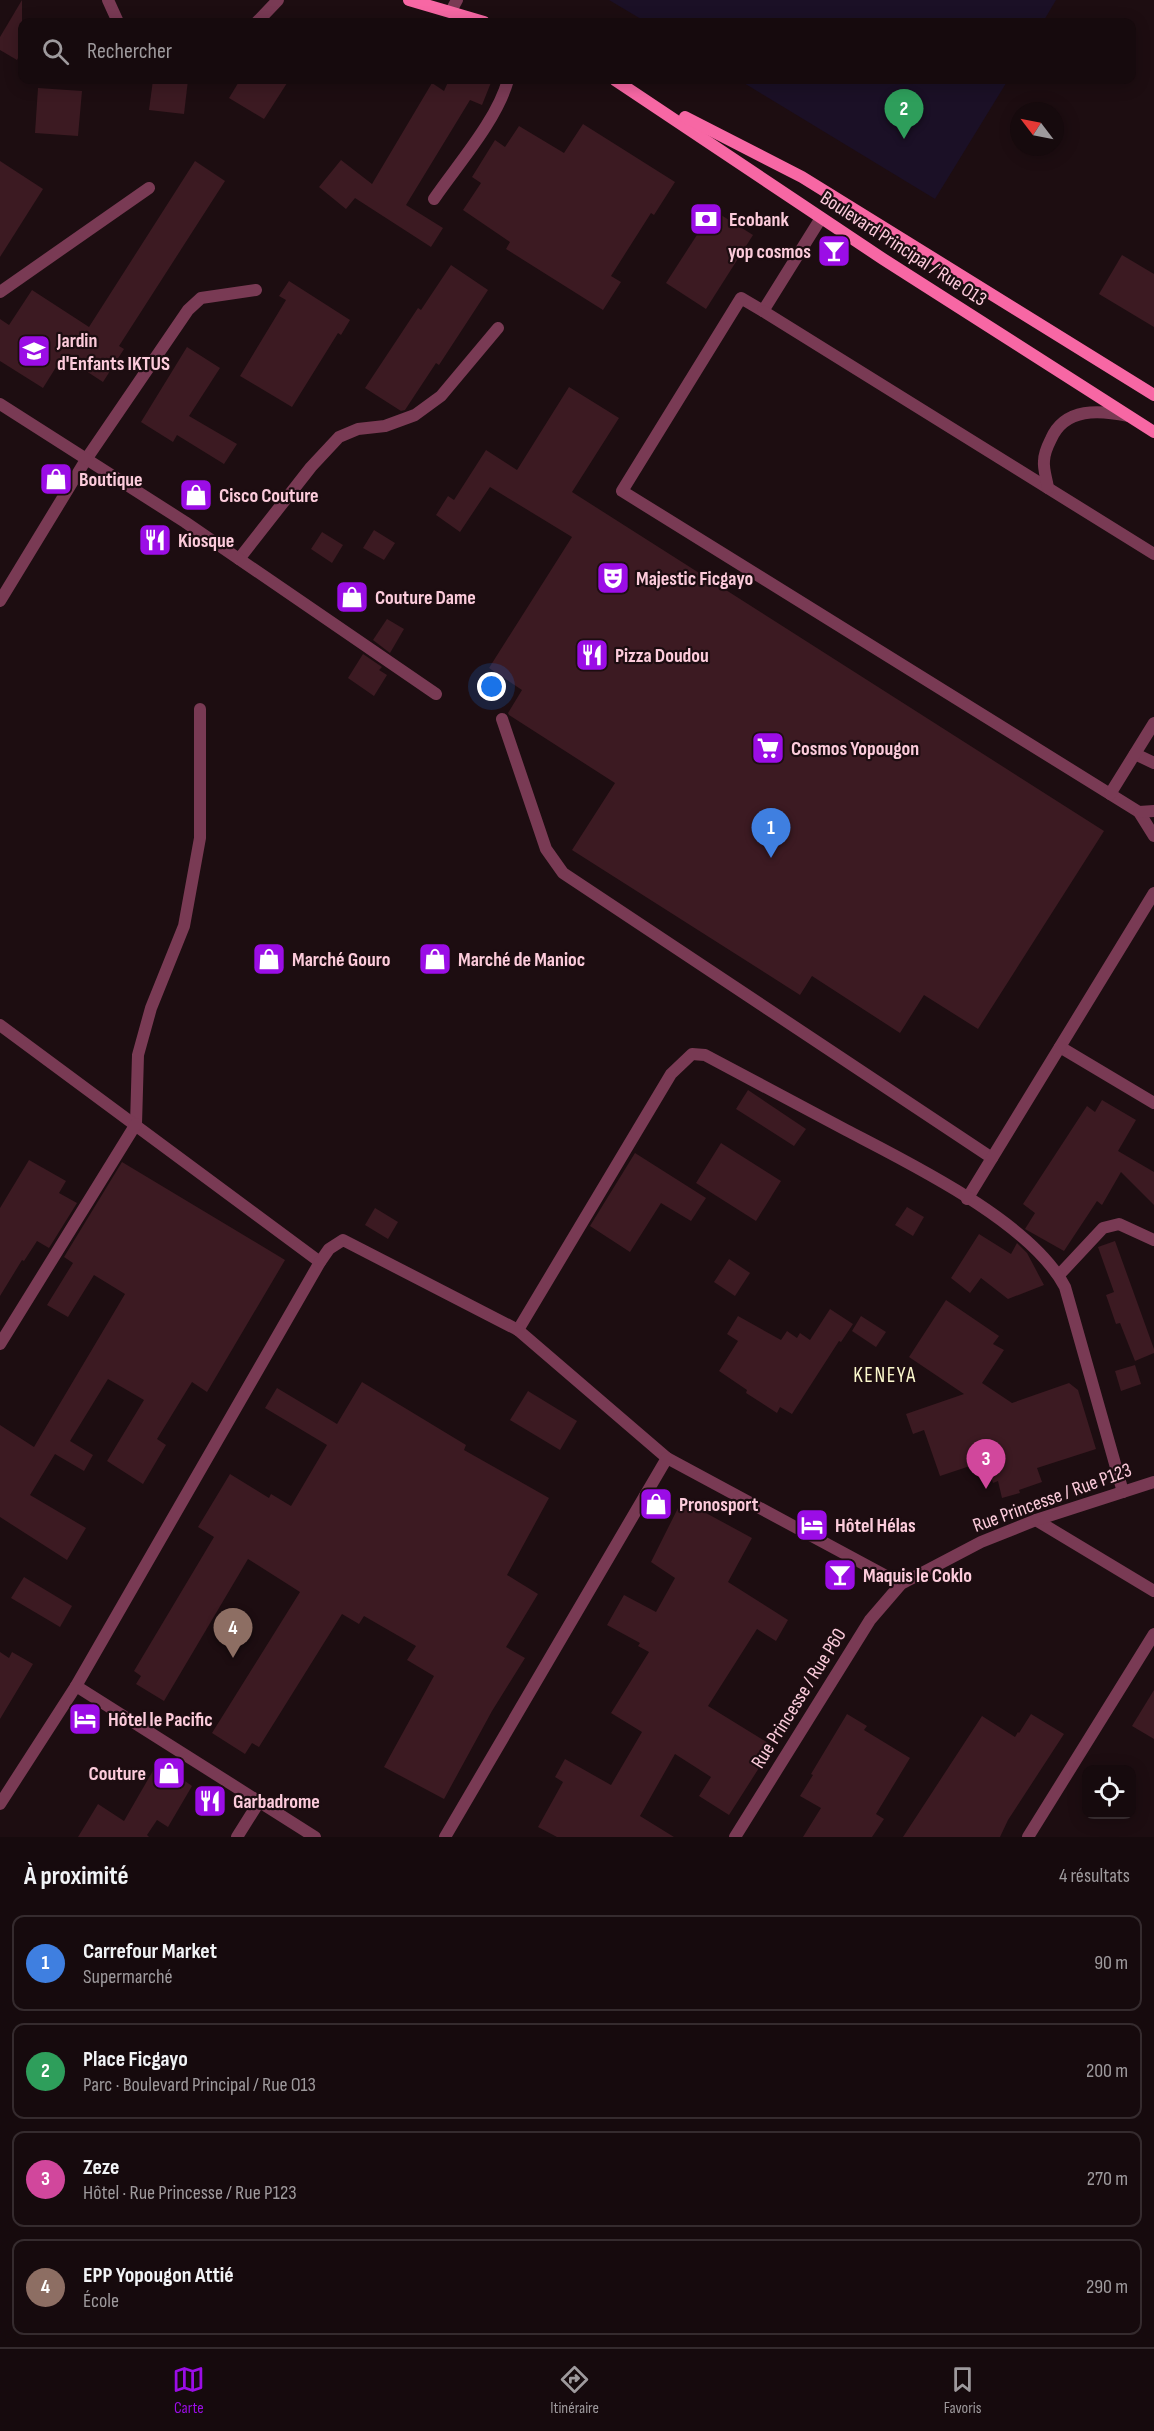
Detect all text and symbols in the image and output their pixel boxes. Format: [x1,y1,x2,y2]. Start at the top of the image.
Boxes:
search box [18,18,1136,84]
icon: search [39,35,72,68]
text: Rechercher [87,38,172,65]
pin: 2 [884,90,924,139]
north arrow [1010,102,1064,156]
street label: Boulevard Principal / Rue O13 [816,186,991,312]
bank icon: Ecobank [688,201,724,237]
place label: Ecobank [729,208,789,232]
bar icon: yop cosmos [816,233,852,269]
place label: yop cosmos [728,240,811,264]
place label: Jardin d'Enfants IKTUS [56,329,170,376]
school or university icon: Jardin d'Enfants IKTUS [16,333,52,369]
shop icon: Boutique [38,461,74,497]
place label: Boutique [79,468,143,492]
shop icon: Cisco Couture [178,477,214,513]
place label: Cisco Couture [219,484,319,508]
restaurant icon: Kiosque [137,522,173,558]
place label: Kiosque [178,529,234,553]
theatre icon: Majestic Ficgayo [595,560,631,596]
place label: Majestic Ficgayo [636,567,753,591]
shop icon: Couture Dame [334,579,370,615]
place label: Couture Dame [375,586,476,610]
restaurant icon: Pizza Doudou [574,637,610,673]
place label: Pizza Doudou [615,644,709,668]
your location [477,672,506,701]
supermarket icon: Cosmos Yopougon [750,730,786,766]
place label: Cosmos Yopougon [791,737,919,761]
pin: 1 [752,808,790,858]
shop icon: Marché Gouro [251,941,287,977]
shop icon: Marché de Manioc [417,941,453,977]
place label: Marché Gouro [292,948,390,972]
place label: Marché de Manioc [458,948,585,972]
district label: KENEYA [853,1363,917,1388]
pin: 3 [966,1440,1006,1489]
street label: Rue Princesse / Rue P123 [969,1457,1135,1537]
shop icon: Pronosport [638,1486,674,1522]
place label: Pronosport [679,1493,759,1517]
hotel icon: Hôtel Hélas [794,1507,830,1543]
place label: Hôtel Hélas [835,1514,916,1538]
bar icon: Maquis le Coklo [822,1557,858,1593]
place label: Maquis le Coklo [863,1564,972,1588]
pin: 4 [214,1608,252,1658]
street label: Rue Princesse / Rue P60 [746,1624,852,1773]
hotel icon: Hôtel le Pacific [67,1701,103,1737]
place label: Hôtel le Pacific [108,1708,213,1732]
shop icon: Couture [151,1755,187,1791]
place label: Couture [89,1762,146,1786]
map controls [1082,1765,1136,1819]
button: locate [1082,1765,1136,1819]
restaurant icon: Garbadrome [192,1783,228,1819]
place label: Garbadrome [233,1790,320,1814]
text: À proximité [24,1861,129,1892]
text: 4 résultats [1059,1864,1130,1888]
text: Carrefour Market [83,1938,217,1965]
text: 1 [42,1951,49,1975]
text: 90 m [1094,1951,1128,1975]
text: Supermarché [83,1965,173,1989]
text: Place Ficgayo [83,2046,188,2073]
text: 2 [41,2059,50,2083]
text: 200 m [1086,2059,1128,2083]
text: Parc · Boulevard Principal / Rue O13 [83,2073,316,2097]
text: Zeze [83,2154,119,2181]
text: 3 [41,2167,50,2191]
text: 270 m [1087,2167,1128,2191]
text: Hôtel · Rue Princesse / Rue P123 [83,2181,297,2205]
text: EPP Yopougon Attié [83,2262,234,2289]
text: 4 [41,2275,50,2299]
text: 290 m [1086,2275,1128,2299]
text: École [83,2289,119,2313]
tab: Carte [172,2363,205,2418]
tab: Itinéraire [550,2363,599,2418]
tab: Favoris [944,2363,982,2418]

